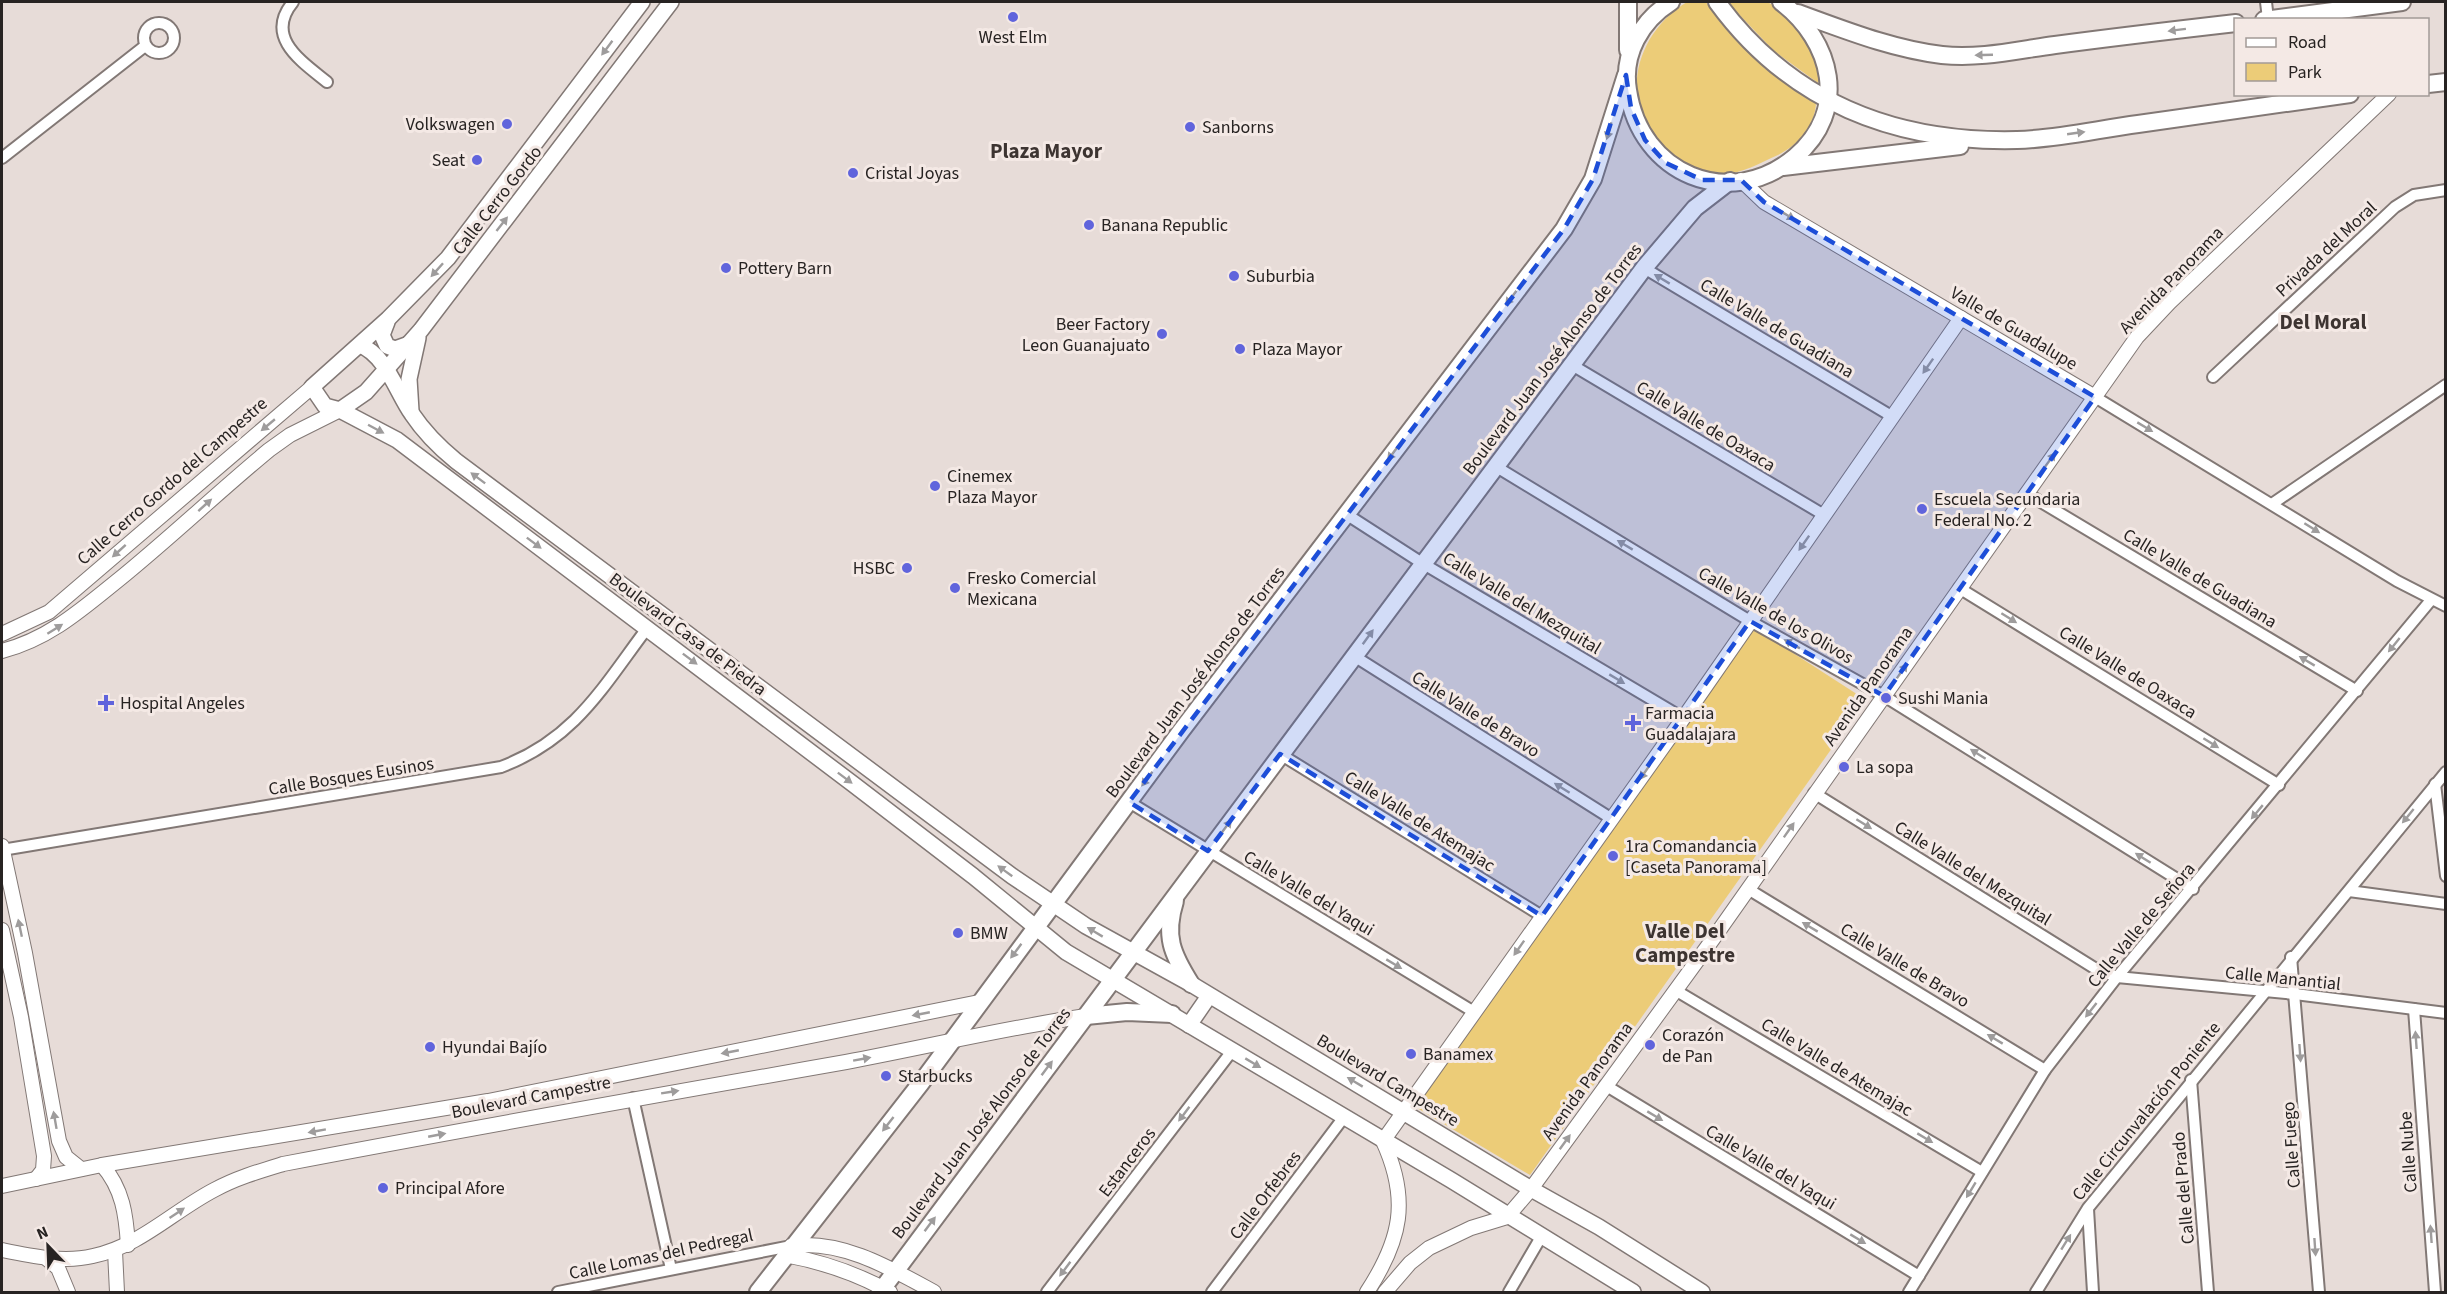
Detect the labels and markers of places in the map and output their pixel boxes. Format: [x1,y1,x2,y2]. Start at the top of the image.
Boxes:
marker: West Elm [1006,10,1020,24]
place label: West Elm [979,25,1047,50]
place label: Volkswagen [406,112,495,137]
place label: Sanborns [1202,115,1274,140]
marker: Volkswagen [500,117,514,131]
marker: Sanborns [1183,120,1197,134]
place label: Seat [432,148,465,173]
marker: Seat [470,153,484,167]
place label: Cristal Joyas [865,161,959,186]
marker: Cristal Joyas [846,166,860,180]
place label: Banana Republic [1101,213,1228,238]
marker: Banana Republic [1082,218,1096,232]
place label: Pottery Barn [738,256,832,281]
marker: Pottery Barn [719,261,733,275]
place label: Suburbia [1246,264,1315,289]
marker: Suburbia [1227,269,1241,283]
place label: Beer Factory Leon Guanajuato [1022,312,1151,358]
marker: Beer Factory Leon Guanajuato [1155,327,1169,341]
place label: Plaza Mayor [1252,337,1343,362]
marker: Plaza Mayor [1233,342,1247,356]
place label: Cinemex Plaza Mayor [947,464,1038,510]
marker: Cinemex Plaza Mayor [928,479,942,493]
place label: Escuela Secundaria Federal No. 2 [1934,487,2080,533]
marker: Escuela Secundaria Federal No. 2 [1915,502,1929,516]
place label: HSBC [853,556,895,581]
marker: HSBC [900,561,914,575]
place label: Fresko Comercial Mexicana [967,566,1096,612]
marker: Fresko Comercial Mexicana [948,581,962,595]
place label: Sushi Mania [1898,686,1988,711]
place label: Hospital Angeles [120,691,245,716]
marker: Sushi Mania [1879,691,1893,705]
marker: Hospital Angeles [97,694,115,712]
place label: Farmacia Guadalajara [1645,701,1736,747]
marker: Farmacia Guadalajara [1626,716,1640,730]
place label: La sopa [1856,755,1914,780]
marker: La sopa [1837,760,1851,774]
place label: 1ra Comandancia [Caseta Panorama] [1625,834,1767,880]
marker: 1ra Comandancia [Caseta Panorama] [1606,849,1620,863]
place label: BMW [970,921,1008,946]
marker: BMW [951,926,965,940]
place label: Corazón de Pan [1662,1023,1724,1069]
place label: Hyundai Bajío [442,1035,547,1060]
marker: Corazón de Pan [1643,1038,1657,1052]
marker: Hyundai Bajío [423,1040,437,1054]
place label: Banamex [1423,1042,1493,1067]
marker: Banamex [1404,1047,1418,1061]
place label: Starbucks [898,1064,973,1089]
marker: Starbucks [879,1069,893,1083]
place label: Principal Afore [395,1176,505,1201]
marker: Principal Afore [376,1181,390,1195]

